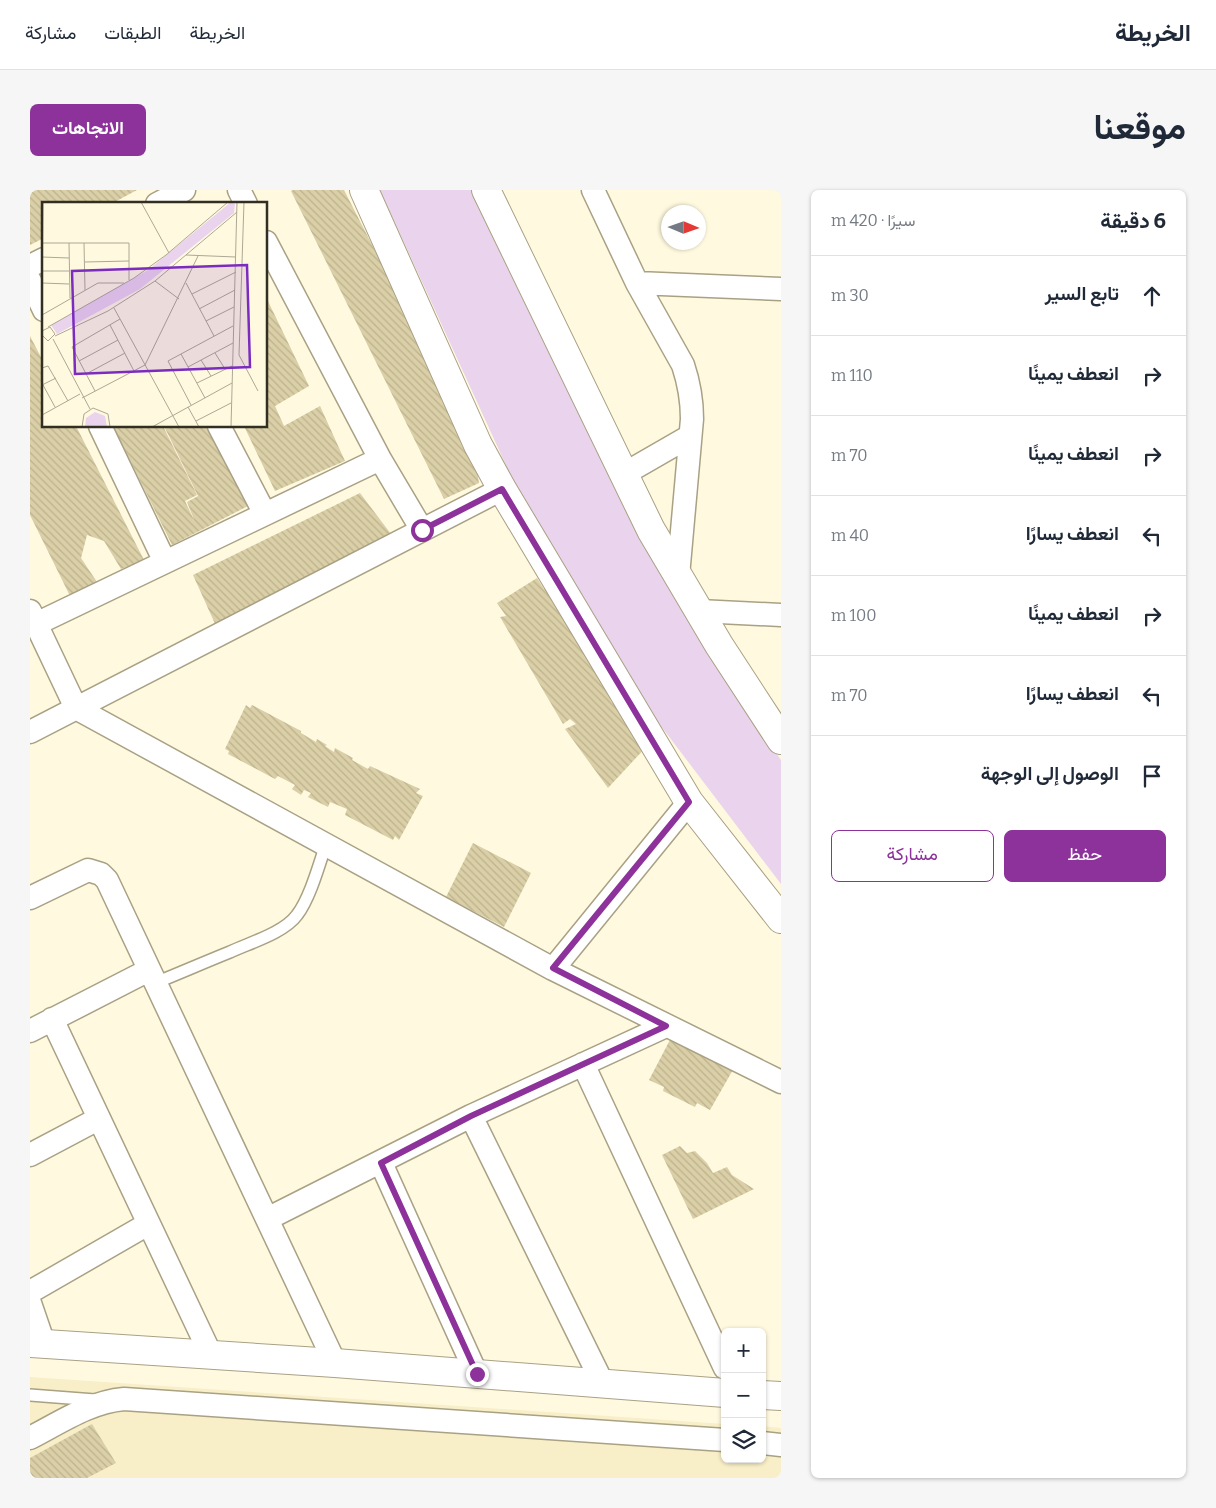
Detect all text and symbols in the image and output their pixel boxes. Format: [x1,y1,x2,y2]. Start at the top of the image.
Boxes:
text: الخريطة [1115,19,1191,47]
text: مشاركة [25,22,76,44]
text: الطبقات [104,22,161,44]
text: الخريطة [189,22,245,44]
button: الاتجاهات [30,104,146,156]
text: موقعنا [1093,106,1186,148]
inset map [42,202,268,428]
north arrow [661,205,706,250]
text: 6 دقيقة [1100,208,1166,234]
text: سيرًا · 420 m [831,211,915,230]
text: تابع السير [1045,282,1119,305]
icon: ahead [1138,282,1166,310]
text: 30 m [831,286,869,305]
text: انعطف يمينًا [1028,362,1119,385]
icon: right [1138,362,1166,390]
text: 110 m [831,366,873,385]
text: انعطف يمينًا [1028,442,1119,465]
icon: right [1138,442,1166,470]
text: 70 m [831,446,867,465]
route start [411,519,434,542]
text: انعطف يسارًا [1026,522,1119,545]
icon: left [1138,522,1166,550]
text: 40 m [831,526,869,545]
text: انعطف يمينًا [1028,602,1119,625]
icon: right [1138,602,1166,630]
text: 100 m [831,606,876,625]
text: انعطف يسارًا [1026,682,1119,705]
icon: left [1138,682,1166,710]
text: 70 m [831,686,867,705]
text: الوصول إلى الوجهة [981,762,1119,785]
icon: arrive [1138,762,1166,790]
button: مشاركة [831,830,994,882]
button: حفظ [1004,830,1166,882]
map controls [721,1328,766,1463]
button: + [721,1328,766,1373]
route end [466,1363,489,1386]
button: − [721,1373,766,1418]
button: layers [721,1418,766,1463]

